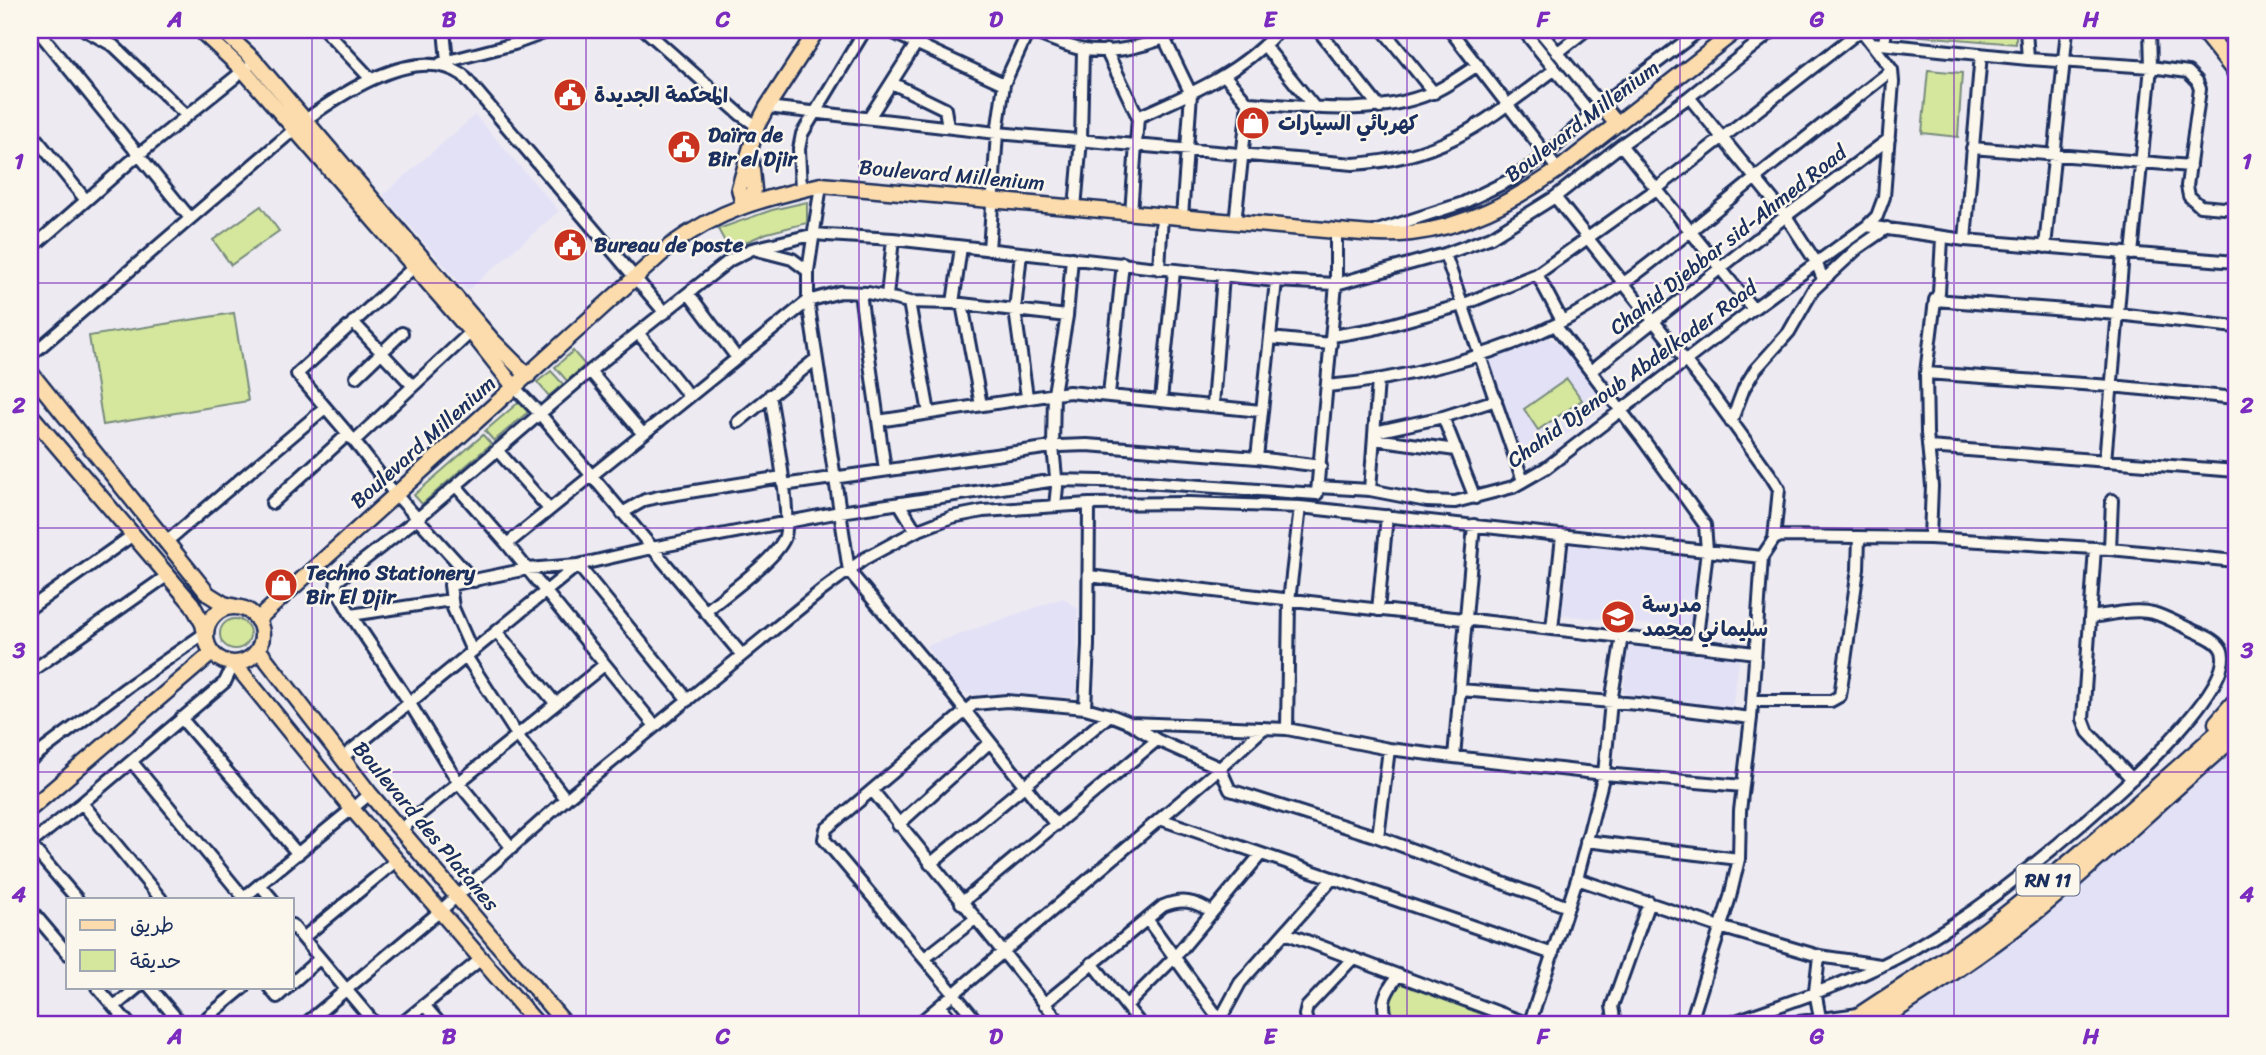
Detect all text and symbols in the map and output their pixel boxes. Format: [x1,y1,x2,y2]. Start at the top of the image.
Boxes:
text: A [166,0,183,40]
text: B [442,0,457,40]
text: C [715,0,731,40]
text: D [989,0,1004,40]
text: E [1264,0,1279,40]
text: F [1536,0,1551,40]
text: G [1809,0,1825,40]
text: H [2082,0,2100,40]
street label: Boulevard Millenium [1496,50,1668,192]
public building icon: المحكمة الجديدة [551,76,589,114]
place label: المحكمة الجديدة [594,76,728,114]
shop icon: كهربائي السيارات [1234,104,1272,142]
place label: كهربائي السيارات [1278,104,1419,142]
place label: Daïra de Bir el Djir [708,116,799,178]
public building icon: Daïra de Bir el Djir [665,128,703,166]
street label: Chahid Djebbar sid-Ahmed Road [1601,134,1857,345]
text: 1 [14,141,24,182]
text: 1 [2242,141,2252,182]
street label: Boulevard Millenium [858,148,1046,202]
public building icon: Bureau de poste [551,226,589,264]
place label: Bureau de poste [594,226,744,264]
street label: Chahid Djenoub Abdelkader Road [1499,269,1767,478]
street label: Boulevard Millenium [341,366,505,518]
text: 2 [11,385,26,426]
text: 2 [2239,385,2254,426]
place label: Techno Stationery Bir El Djir [306,554,476,616]
shop icon: Techno Stationery Bir El Djir [262,566,300,604]
place label: مدرسة سليماني محمد [1642,586,1768,648]
school or university icon: مدرسة سليماني محمد [1599,598,1637,636]
text: 3 [12,630,26,671]
text: 3 [2240,630,2254,671]
street label: Boulevard des Platanes [343,732,509,920]
road number: RN 11 [2016,864,2080,895]
text: 4 [11,874,27,915]
text: 4 [2239,874,2255,915]
legend [66,898,294,988]
text: طريق [130,906,174,944]
text: حديقة [130,942,181,980]
text: A [166,1016,183,1055]
text: B [442,1016,457,1055]
text: C [715,1016,731,1055]
text: D [989,1016,1004,1055]
text: E [1264,1016,1279,1055]
text: F [1536,1016,1551,1055]
text: G [1809,1016,1825,1055]
text: H [2082,1016,2100,1055]

